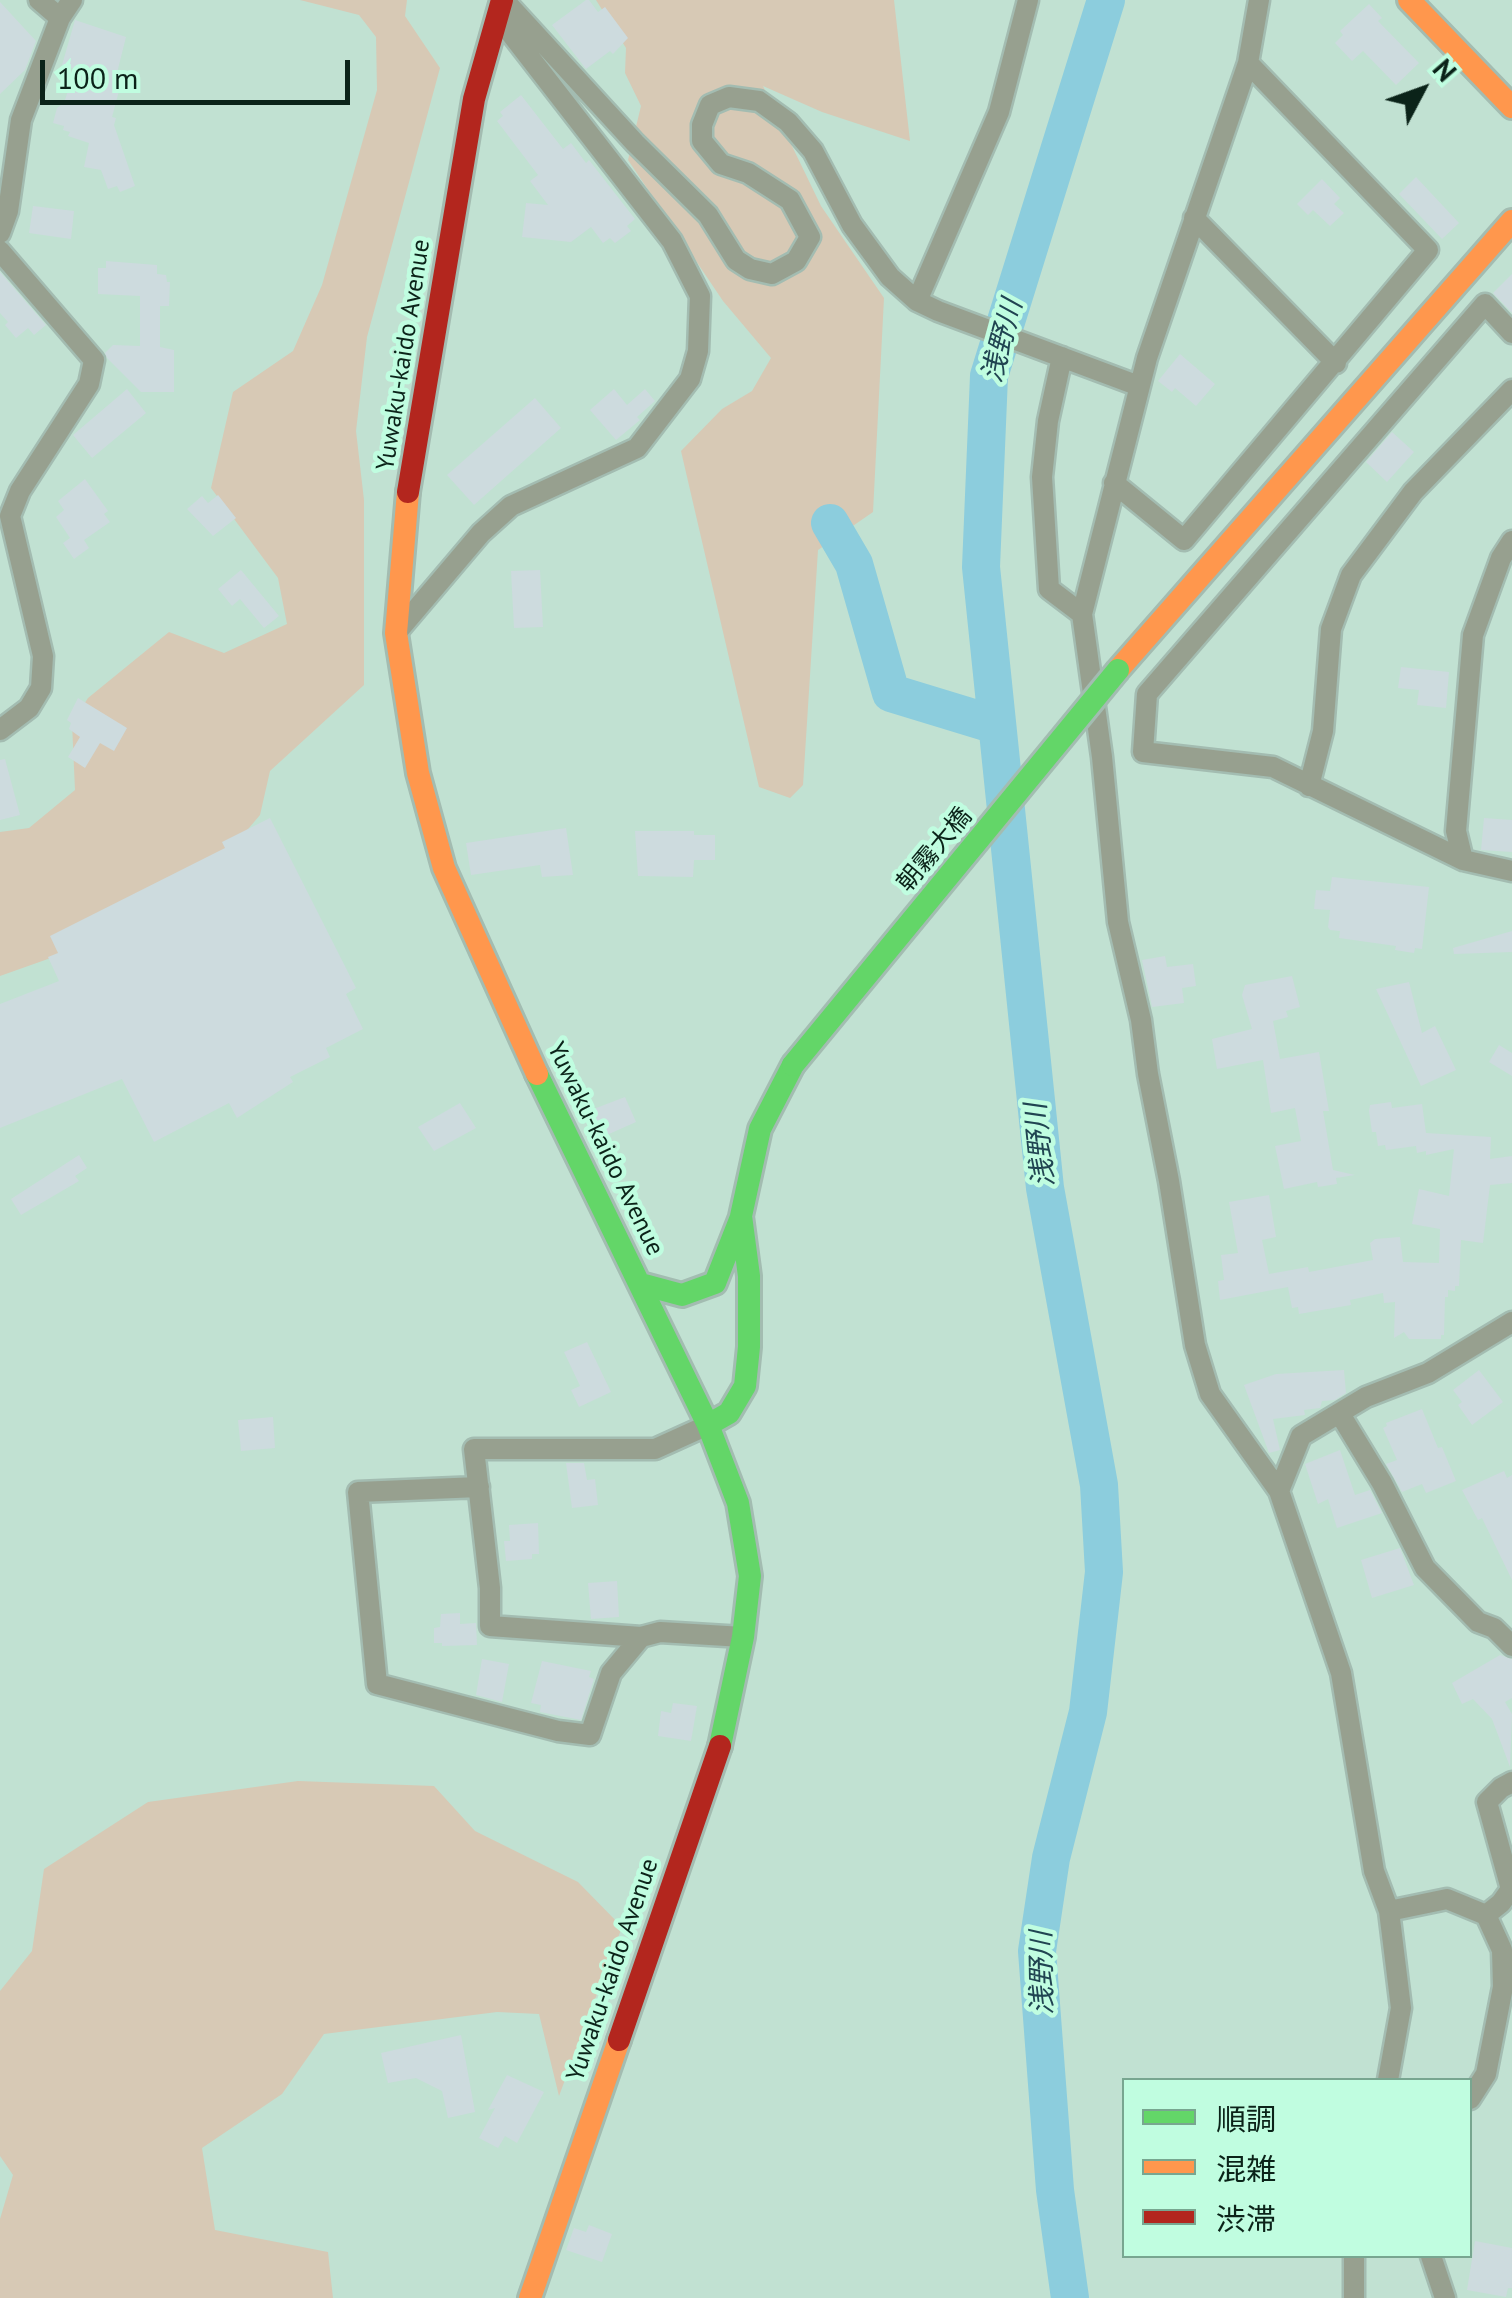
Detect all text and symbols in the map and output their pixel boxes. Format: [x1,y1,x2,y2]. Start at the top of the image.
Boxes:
scale bar [45,40,355,102]
north arrow [1372,40,1472,140]
text: N [1425,51,1465,89]
text: 100 m [57,58,138,97]
street label: Yuwaku-kaido Avenue [371,237,437,473]
water label: 浅野川 [976,296,1030,386]
street label: 朝霧大橋 [891,802,979,898]
street label: Yuwaku-kaido Avenue [540,1037,670,1261]
water label: 浅野川 [1020,1101,1062,1189]
street label: Yuwaku-kaido Avenue [561,1855,665,2085]
water label: 浅野川 [1025,1931,1061,2015]
legend [1122,2078,1472,2258]
text: 順調 [1216,2099,1276,2138]
text: 混雑 [1216,2149,1276,2188]
text: 渋滞 [1216,2199,1276,2238]

